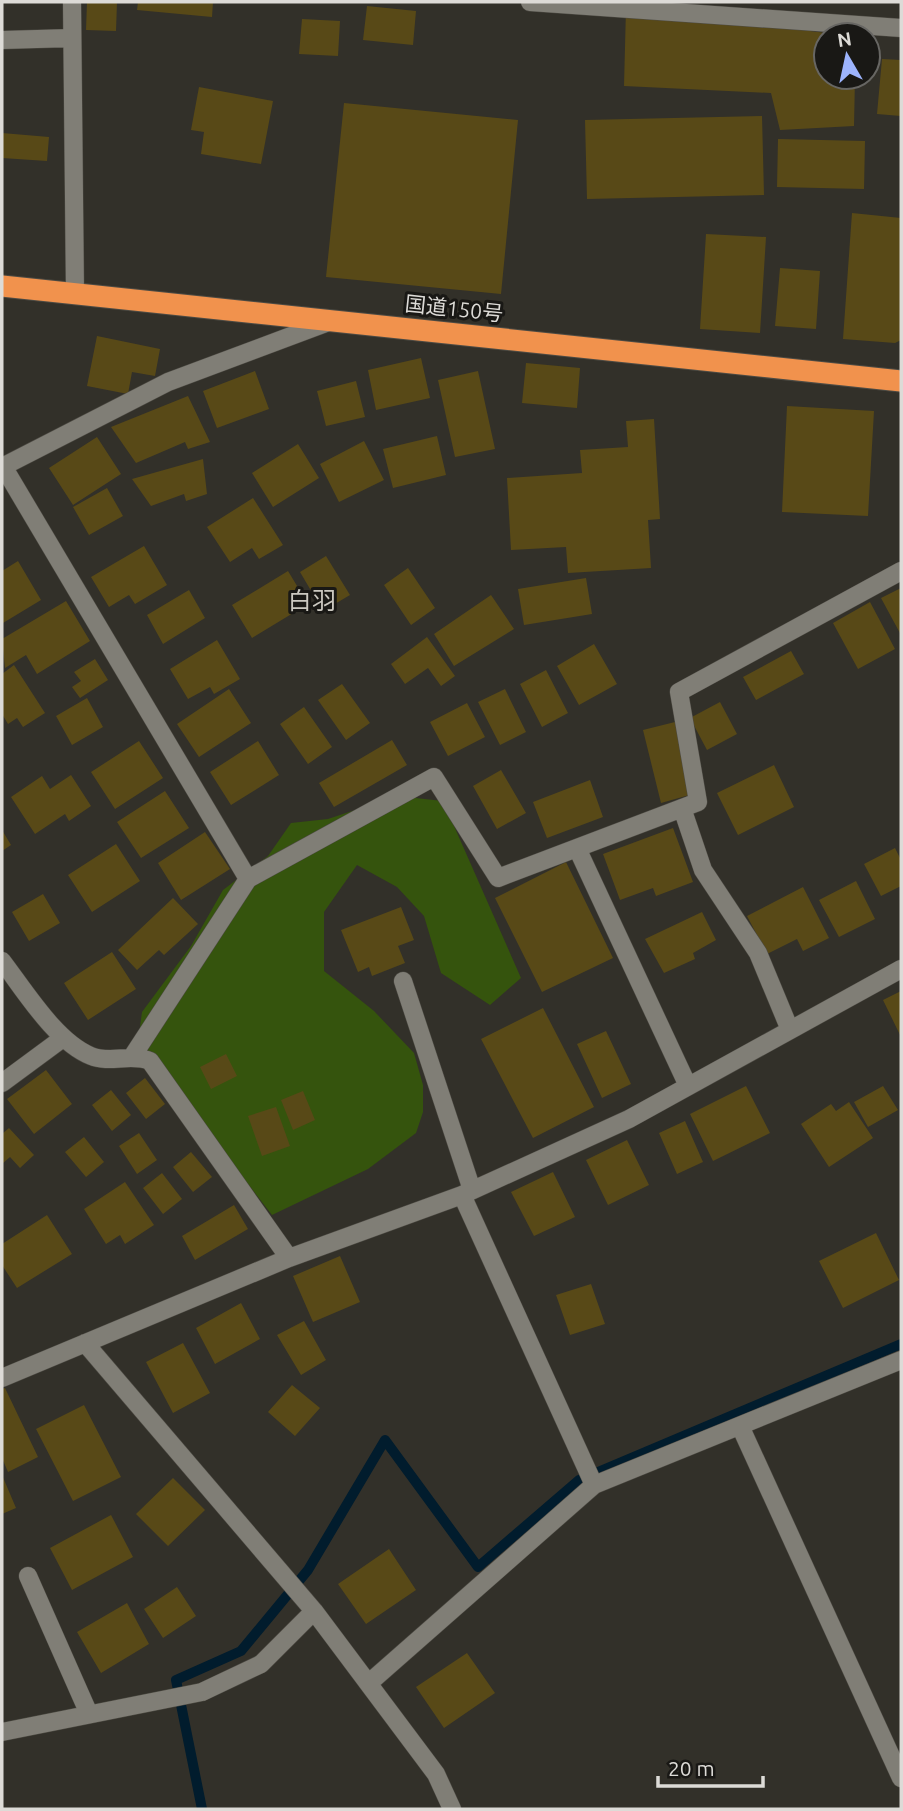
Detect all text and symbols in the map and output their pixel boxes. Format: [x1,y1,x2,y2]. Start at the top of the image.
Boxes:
north arrow [812,21,882,91]
text: N [836,27,853,51]
street label: 国道150号 [404,291,504,325]
district label: 白羽 [288,587,336,614]
scale bar [658,1744,763,1788]
text: 20 m [668,1756,715,1780]

